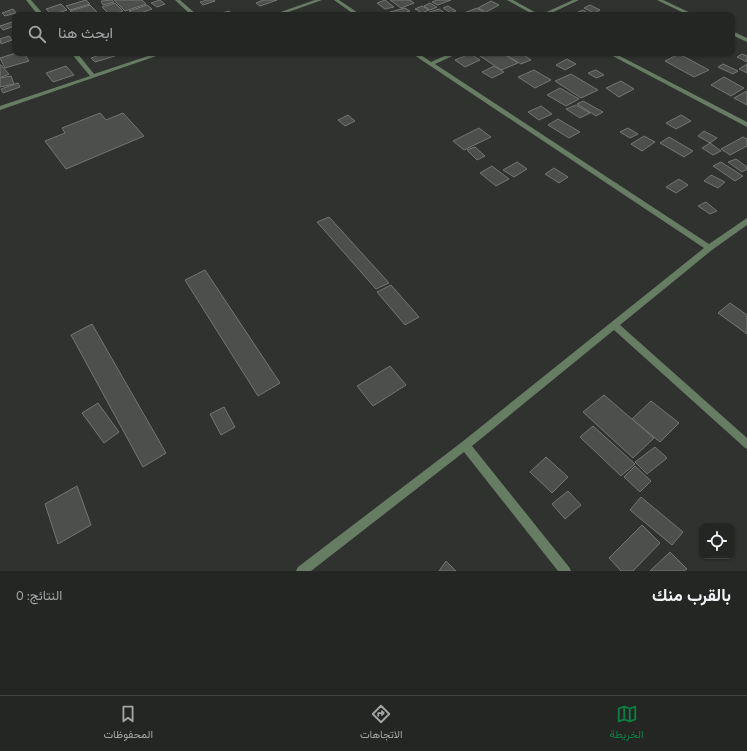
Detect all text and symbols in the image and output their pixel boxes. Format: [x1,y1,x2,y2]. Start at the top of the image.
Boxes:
search box [12,12,735,56]
icon: search [26,23,48,45]
text: ابحث هنا [58,24,113,42]
map controls [699,523,735,559]
button: locate [699,523,735,559]
text: بالقرب منك [652,585,731,605]
text: النتائج: 0 [16,588,62,603]
tab: المحفوظات [103,703,153,744]
tab: الاتجاهات [360,703,403,744]
tab: الخريطة [610,703,644,744]

